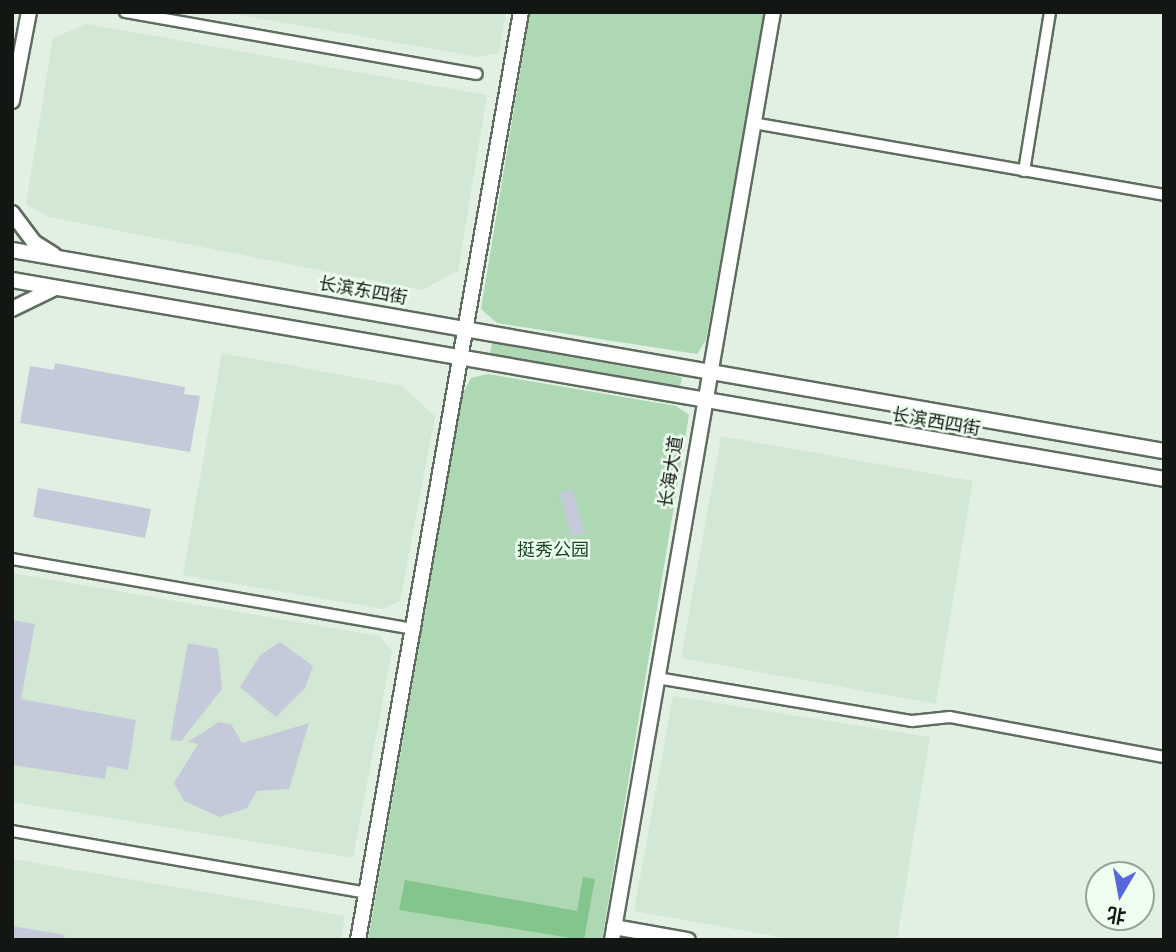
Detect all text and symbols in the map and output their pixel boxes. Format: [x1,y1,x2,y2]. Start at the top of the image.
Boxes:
street label: 长滨东四街 [317,273,409,309]
street label: 长滨西四街 [890,404,982,440]
street label: 长海大道 [655,435,687,509]
park label: 挺秀公园 [517,539,589,561]
north arrow [1085,861,1155,931]
text: 北 [1105,902,1128,928]

